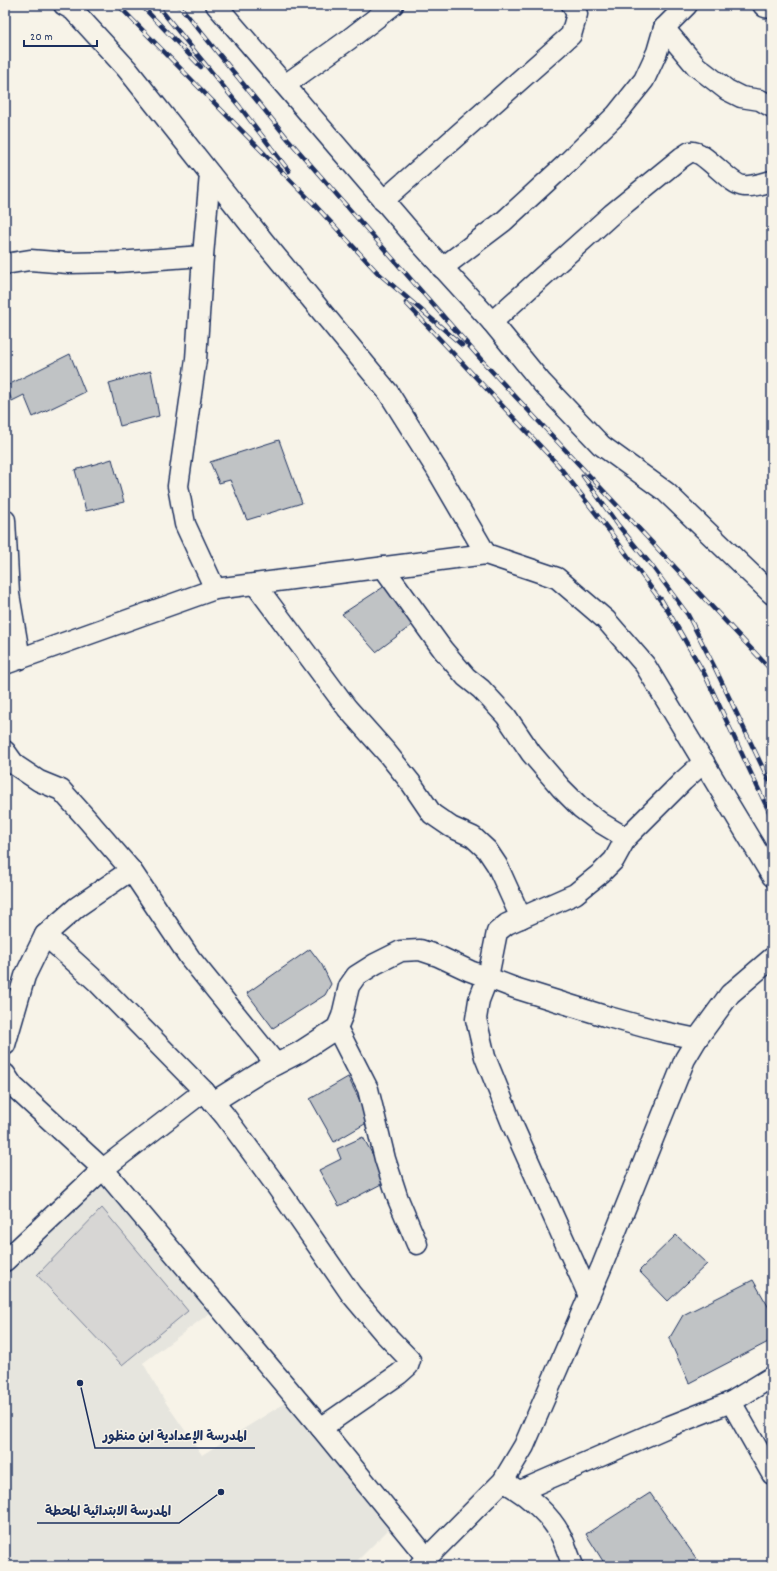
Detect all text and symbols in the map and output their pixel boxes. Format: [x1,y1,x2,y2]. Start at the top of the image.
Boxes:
scale bar [24,22,97,48]
text: 20 m [30,29,53,46]
callout: المدرسة الإعدادية ابن منظور [95,1423,255,1448]
text: المدرسة الإعدادية ابن منظور [102,1428,247,1447]
callout: المدرسة الابتدائية المحطة [37,1498,179,1523]
text: المدرسة الابتدائية المحطة [45,1503,171,1522]

